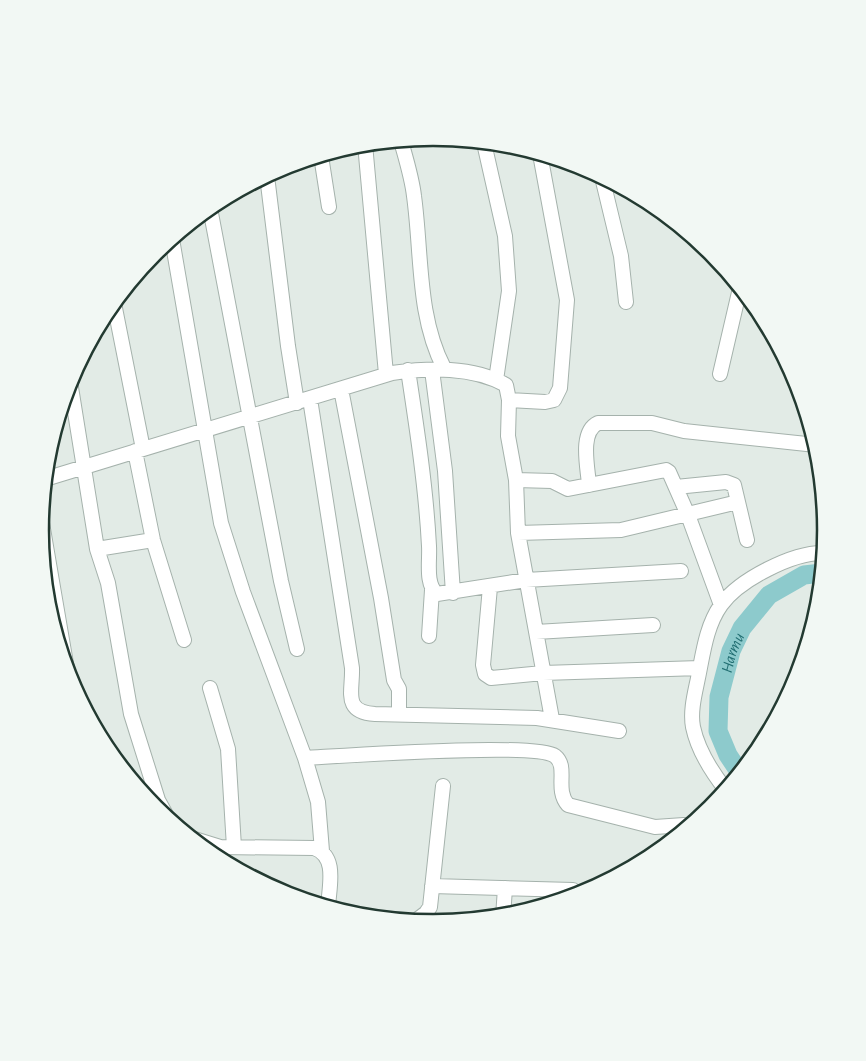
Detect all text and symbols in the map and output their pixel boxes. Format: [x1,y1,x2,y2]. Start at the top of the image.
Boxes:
water label: Harmu [719,630,748,674]

